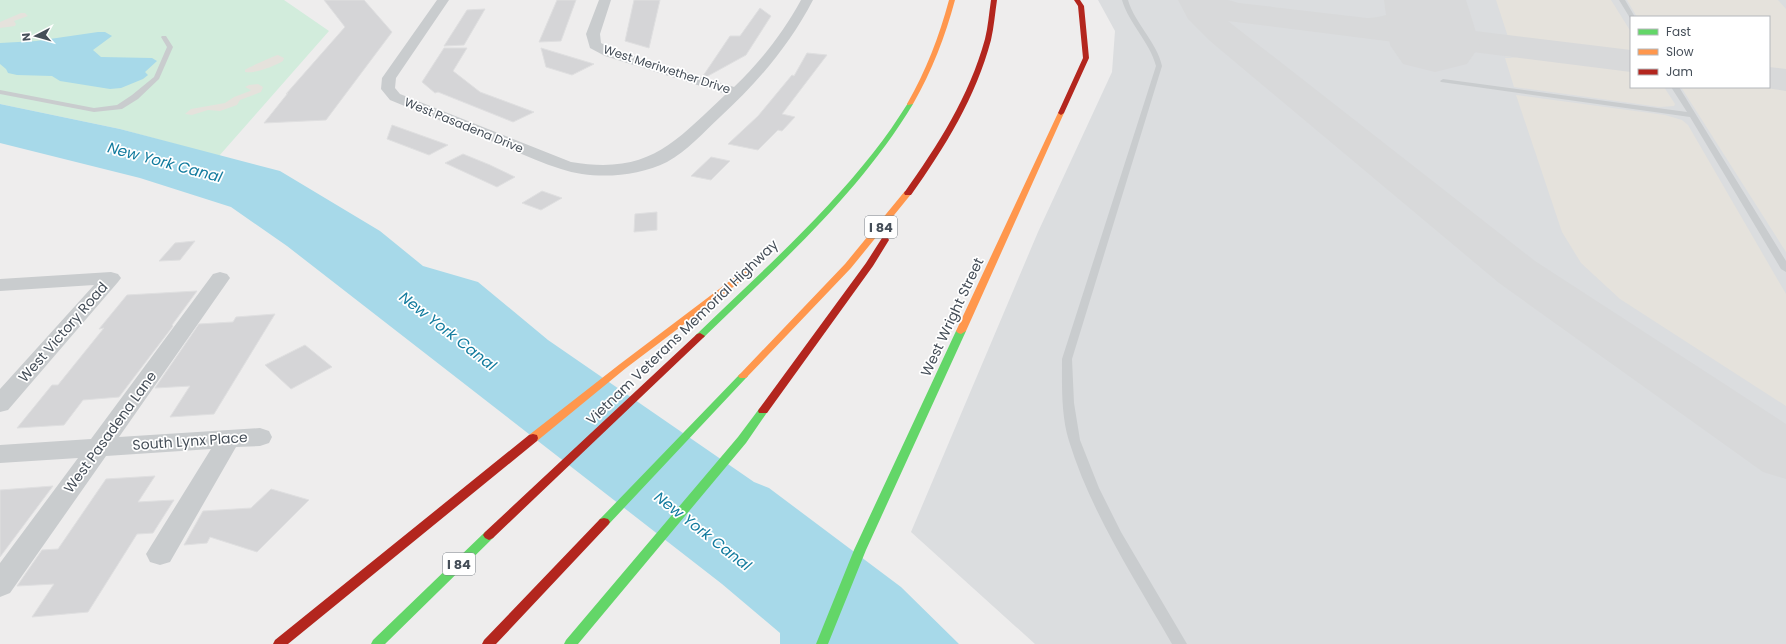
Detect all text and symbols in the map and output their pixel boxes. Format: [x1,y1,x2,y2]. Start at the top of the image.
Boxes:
north arrow [16,16,56,56]
legend [1630,16,1770,88]
text: Fast [1666,23,1691,40]
text: N [18,32,34,42]
street label: West Meriwether Drive [601,40,733,98]
text: Slow [1666,43,1694,60]
text: Jam [1666,63,1693,80]
street label: West Pasadena Drive [402,93,526,157]
water label: New York Canal [105,137,225,187]
road number: I 84 [865,216,897,238]
street label: Vietnam Veterans Memorial Highway [582,235,782,429]
street label: West Wright Street [916,254,988,380]
street label: West Victory Road [14,277,112,387]
water label: New York Canal [395,286,501,376]
street label: West Pasadena Lane [59,367,161,497]
street label: South Lynx Place [132,427,249,455]
water label: New York Canal [650,486,756,576]
road number: I 84 [443,553,475,575]

